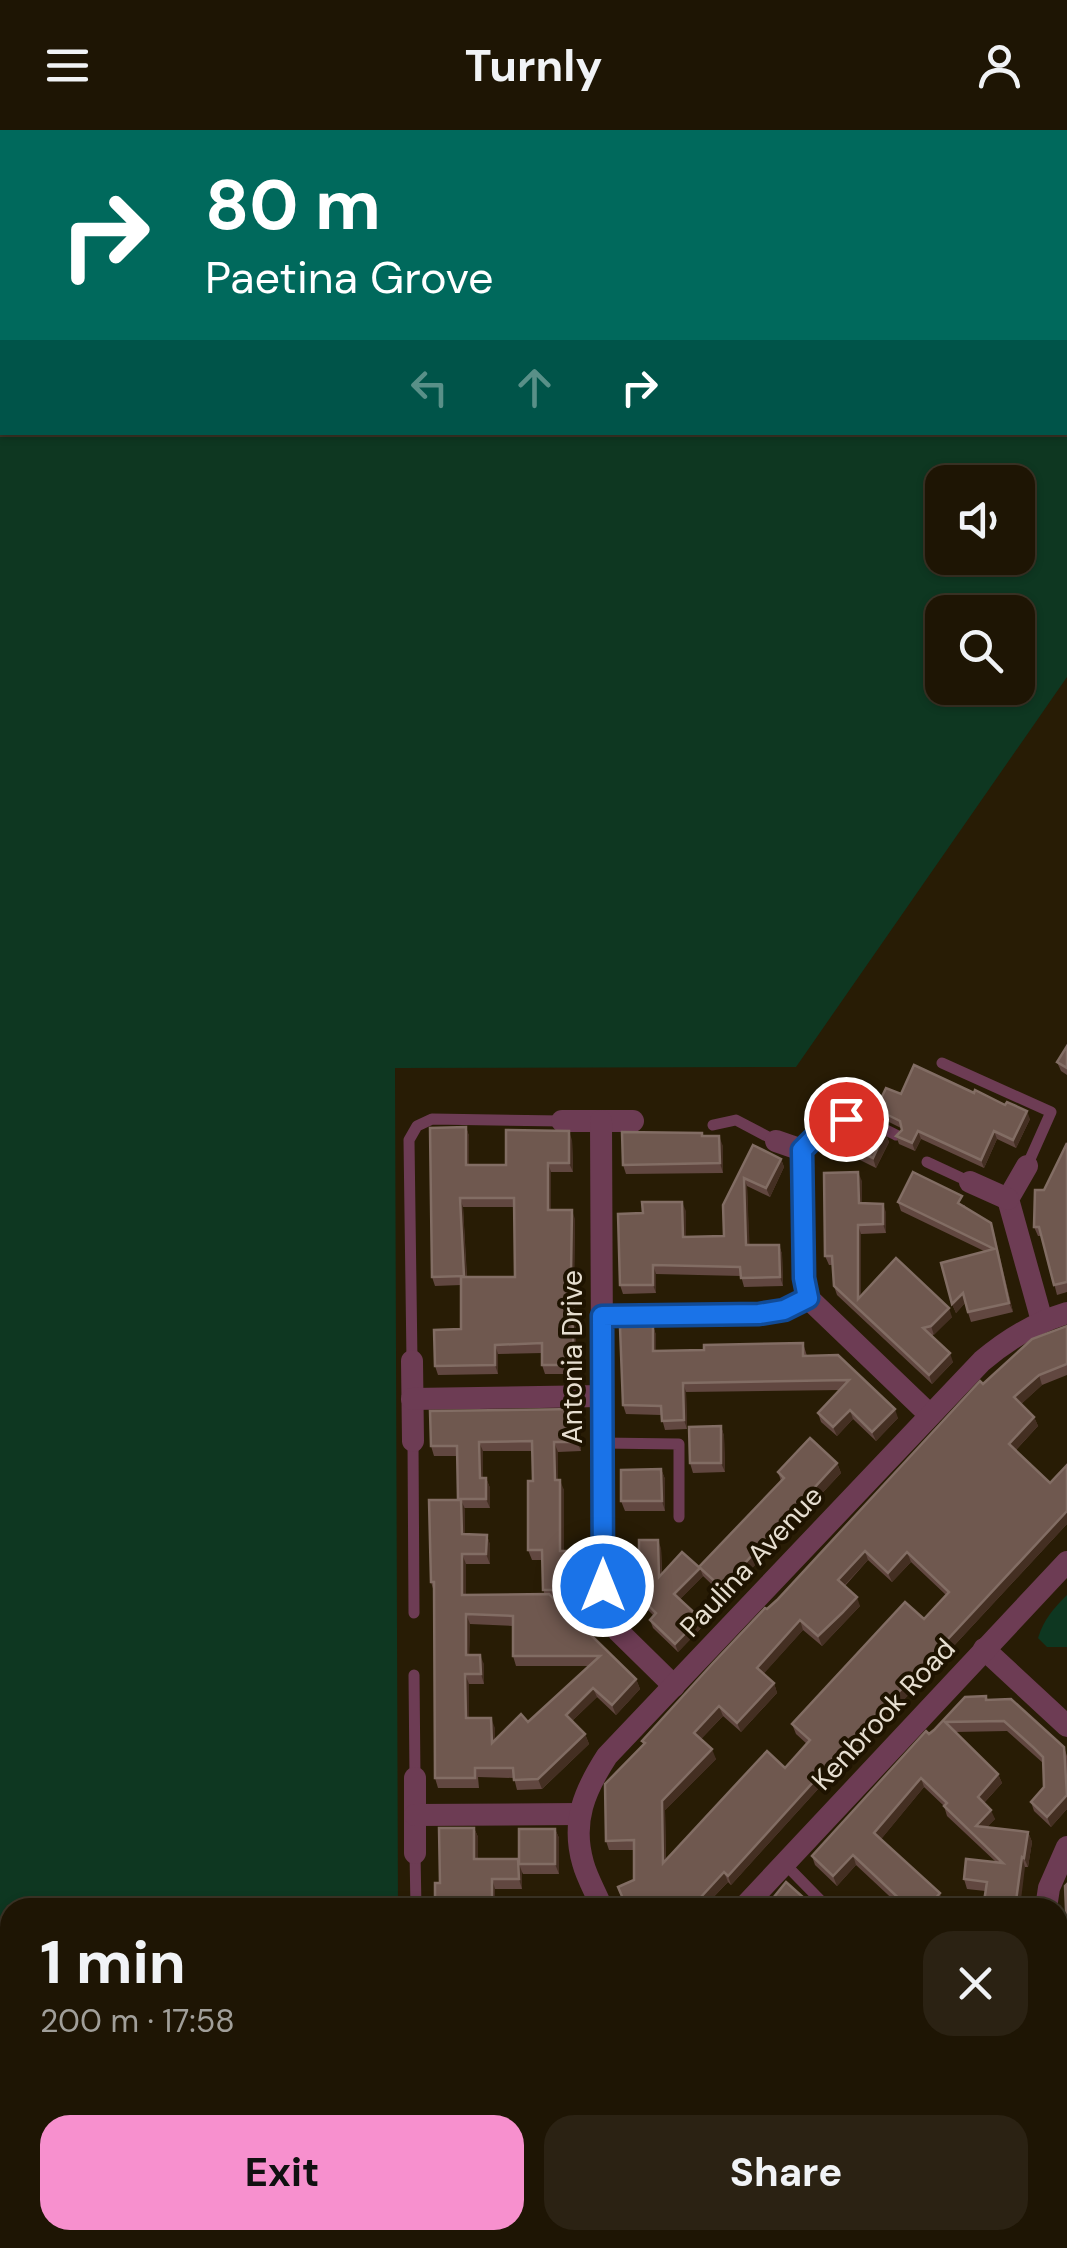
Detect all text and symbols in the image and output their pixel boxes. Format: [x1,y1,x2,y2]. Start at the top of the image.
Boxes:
text: Turnly [465,36,602,95]
icon: menu [40,38,95,93]
icon: person [972,38,1027,93]
text: 80 m [205,160,381,251]
icon: right [40,170,170,300]
text: Paetina Grove [205,248,494,307]
icon: left [402,360,457,415]
icon: ahead [507,360,562,415]
icon: right [612,360,667,415]
map controls [925,465,1035,705]
button: sound [925,465,1035,575]
button: search [925,595,1035,705]
pin [804,1077,889,1162]
icon: arrive [819,1092,874,1147]
street label: Antonia Drive [554,1270,591,1444]
street label: Paulina Avenue [672,1478,831,1645]
position arrow [551,1534,655,1638]
street label: Kenbrook Road [803,1631,963,1798]
text: 1 min [40,1923,186,2002]
button: close [923,1931,1028,2036]
text: 200 m · 17:58 [40,2000,235,2042]
button: Exit [40,2115,524,2230]
button: Share [544,2115,1028,2230]

